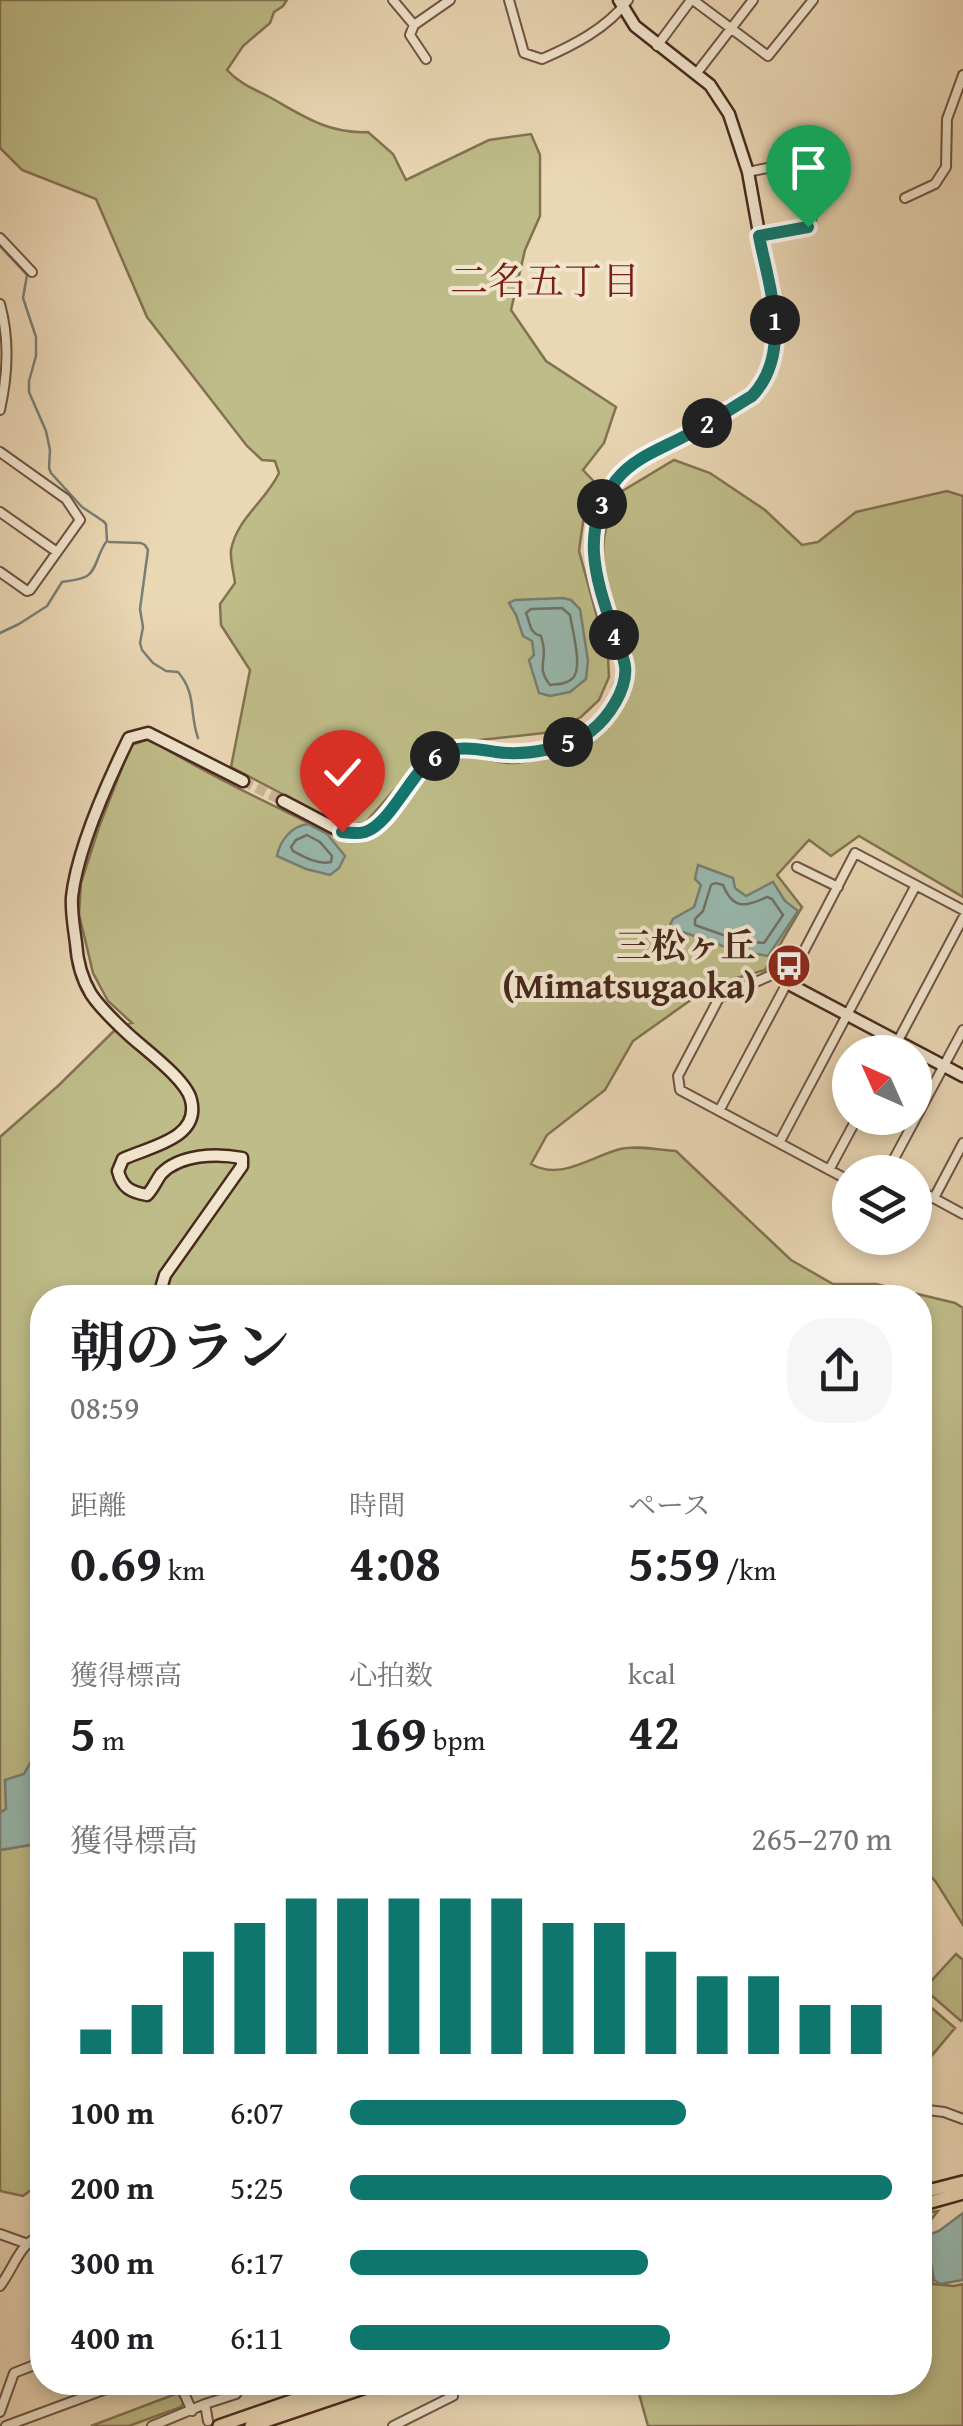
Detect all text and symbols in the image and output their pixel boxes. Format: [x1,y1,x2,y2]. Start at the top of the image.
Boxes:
pin [766,125,851,228]
icon: arrive [781,140,836,195]
district label: 二名五丁目 [450,252,640,308]
pin: 1 [750,295,800,345]
text: 1 [768,299,782,340]
pin: 2 [682,398,732,448]
text: 2 [700,402,714,443]
pin: 3 [577,479,627,529]
text: 3 [595,483,609,524]
pin: 4 [589,610,639,660]
text: 4 [607,614,621,655]
pin: 5 [543,717,593,767]
text: 5 [561,721,575,762]
pin [300,730,385,833]
pin: 6 [410,731,460,781]
text: 6 [428,735,442,776]
icon: check [315,745,370,800]
place label: 三松ヶ丘 (Mimatsugaoka) [502,920,756,1011]
bus stop icon: 三松ヶ丘 (Mimatsugaoka) [766,943,812,989]
north arrow [832,1035,932,1135]
map controls [832,1035,932,1255]
button: layers [832,1155,932,1255]
text: 朝のラン [70,1306,290,1386]
button: share [787,1318,892,1423]
text: 08:59 [70,1384,139,1431]
text: 距離 [70,1484,126,1525]
text: 時間 [349,1484,405,1525]
text: ペース [628,1484,711,1525]
text: 0.69 [70,1525,162,1598]
text: 4:08 [349,1525,441,1598]
text: 5:59 [628,1525,720,1598]
text: km [162,1549,205,1590]
text: /km [720,1549,776,1590]
text: kcal [628,1653,676,1694]
text: 獲得標高 [70,1654,182,1695]
text: 心拍数 [349,1654,433,1695]
text: 42 [628,1694,680,1767]
text: 5 [70,1695,96,1768]
text: 169 [349,1695,427,1768]
text: m [96,1719,125,1760]
text: bpm [427,1719,485,1760]
text: 265–270 m [751,1815,892,1862]
text: 獲得標高 [70,1817,198,1864]
text: 100 m [70,2089,154,2136]
text: 6:07 [230,2089,284,2136]
text: 200 m [70,2164,154,2211]
text: 5:25 [230,2164,284,2211]
text: 300 m [70,2239,154,2286]
text: 6:17 [230,2239,284,2286]
text: 400 m [70,2314,154,2361]
text: 6:11 [230,2314,284,2361]

